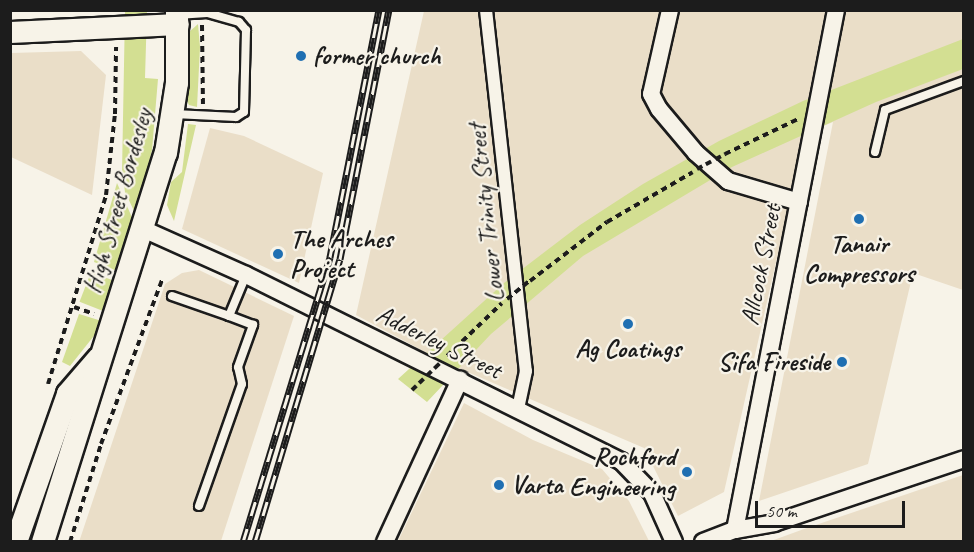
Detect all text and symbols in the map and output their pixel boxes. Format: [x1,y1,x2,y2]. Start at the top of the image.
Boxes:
place label: former church [313,40,441,72]
marker: former church [294,49,308,63]
street label: High Street Bordesley [77,105,159,297]
street label: Lower Trinity Street [461,123,511,303]
street label: Allcock Street [734,202,788,328]
marker: Tanair Compressors [852,212,866,226]
place label: The Arches Project [290,223,391,284]
place label: Tanair Compressors [804,228,914,290]
marker: The Arches Project [271,247,285,261]
street label: Adderley Street [371,298,507,386]
marker: Ag Coatings [621,317,635,331]
place label: Ag Coatings [575,333,681,365]
place label: Sifa Fireside [718,346,830,378]
marker: Sifa Fireside [835,355,849,369]
place label: Rochford Engineering [569,441,675,502]
marker: Rochford Engineering [680,465,694,479]
place label: Varta [511,469,563,501]
marker: Varta [492,478,506,492]
scale bar [758,489,908,527]
text: 50 m [766,500,797,522]

